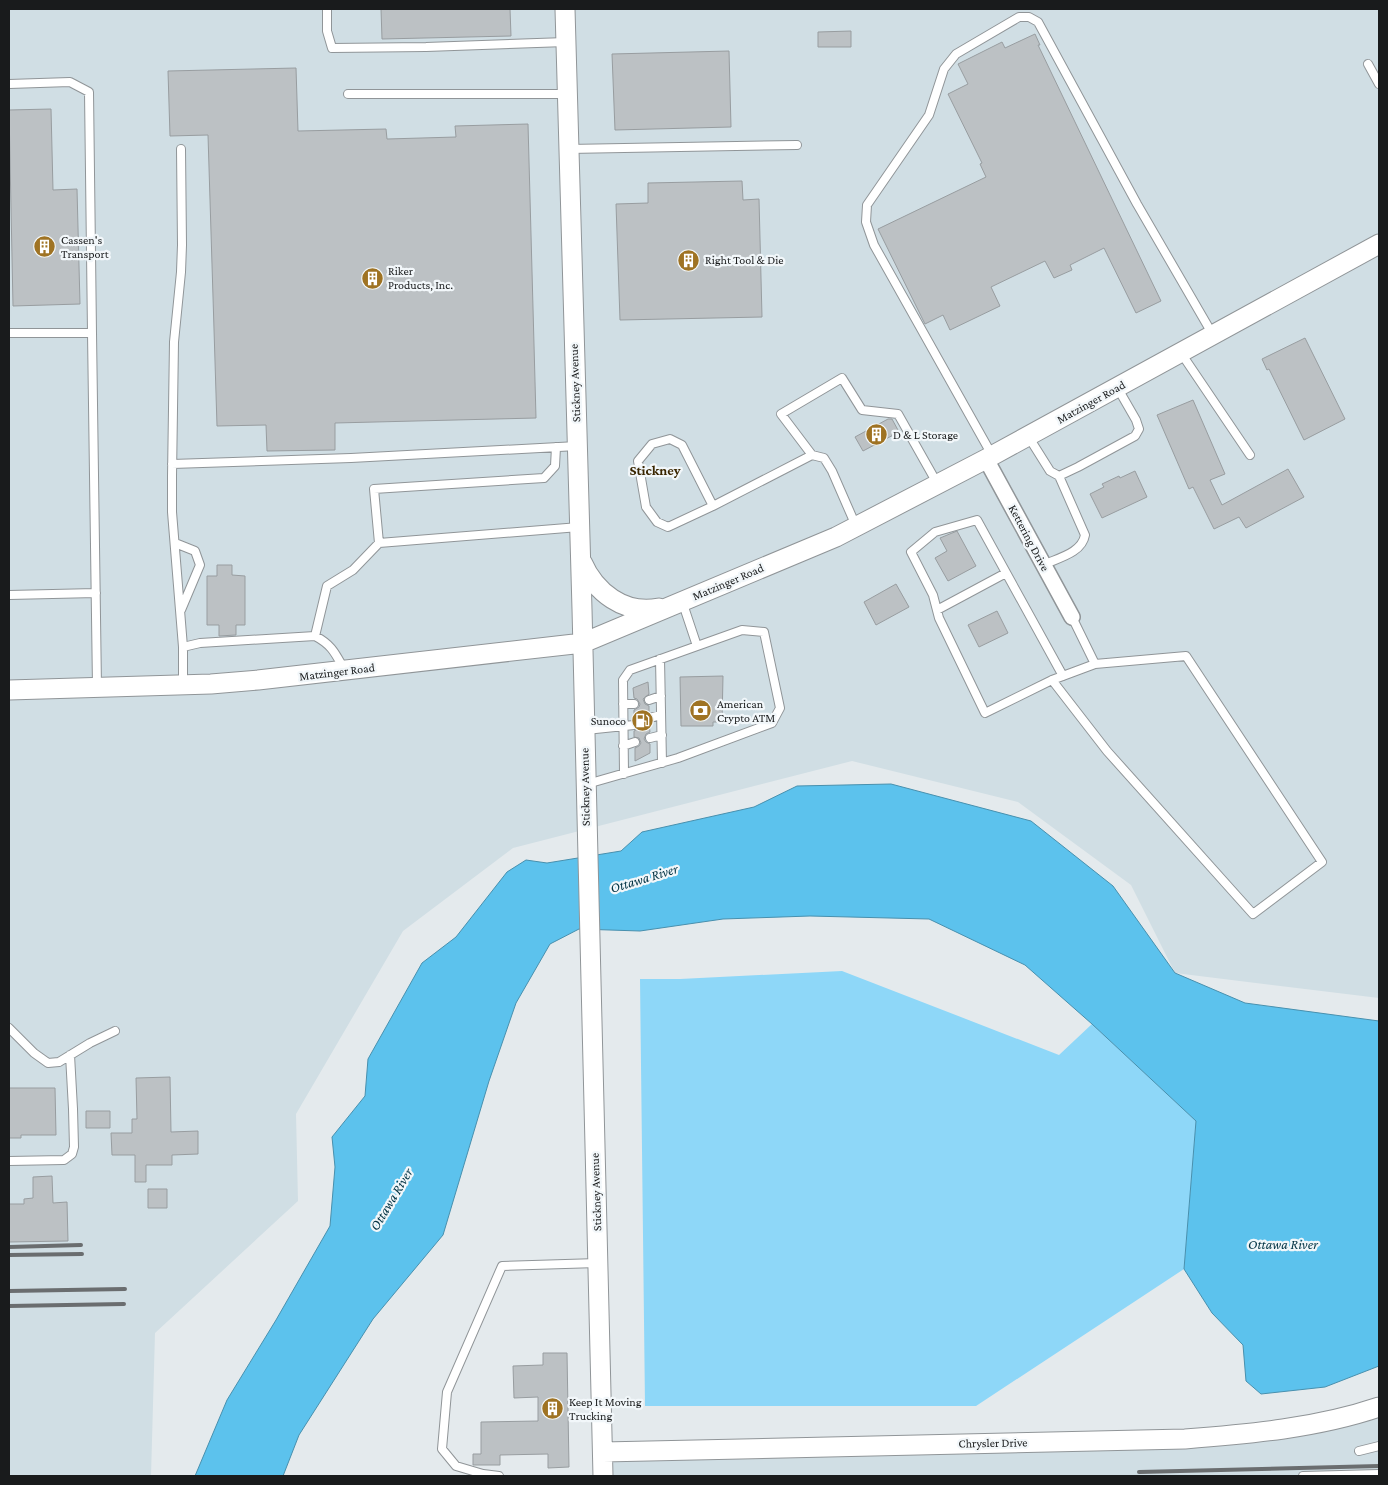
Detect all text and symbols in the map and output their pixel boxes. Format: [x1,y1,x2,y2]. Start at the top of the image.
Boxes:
place label: Cassen's Transport [61,233,110,261]
building icon: Cassen's Transport [33,235,57,259]
building icon: Right Tool & Die [677,248,701,272]
place label: Right Tool & Die [705,253,784,267]
place label: Riker Products, Inc. [388,264,453,292]
building icon: Riker Products, Inc. [360,266,384,290]
street label: Stickney Avenue [567,344,583,422]
street label: Matzinger Road [1054,377,1128,427]
building icon: D & L Storage [865,423,889,447]
place label: D & L Storage [893,428,958,442]
district label: Stickney [629,462,681,478]
street label: Kettering Drive [1006,502,1052,574]
street label: Matzinger Road [690,560,766,603]
street label: Matzinger Road [298,660,376,684]
place label: American Crypto ATM [717,697,775,725]
bank icon: American Crypto ATM [689,699,713,723]
fuel station icon: Sunoco [630,709,654,733]
place label: Sunoco [591,714,626,728]
street label: Stickney Avenue [577,748,593,826]
water label: Ottawa River [608,860,681,896]
street label: Stickney Avenue [588,1153,604,1231]
water label: Ottawa River [366,1164,416,1233]
water label: Ottawa River [1248,1236,1319,1252]
place label: Keep It Moving Trucking [569,1395,642,1423]
building icon: Keep It Moving Trucking [541,1397,565,1421]
street label: Chrysler Drive [958,1435,1028,1451]

